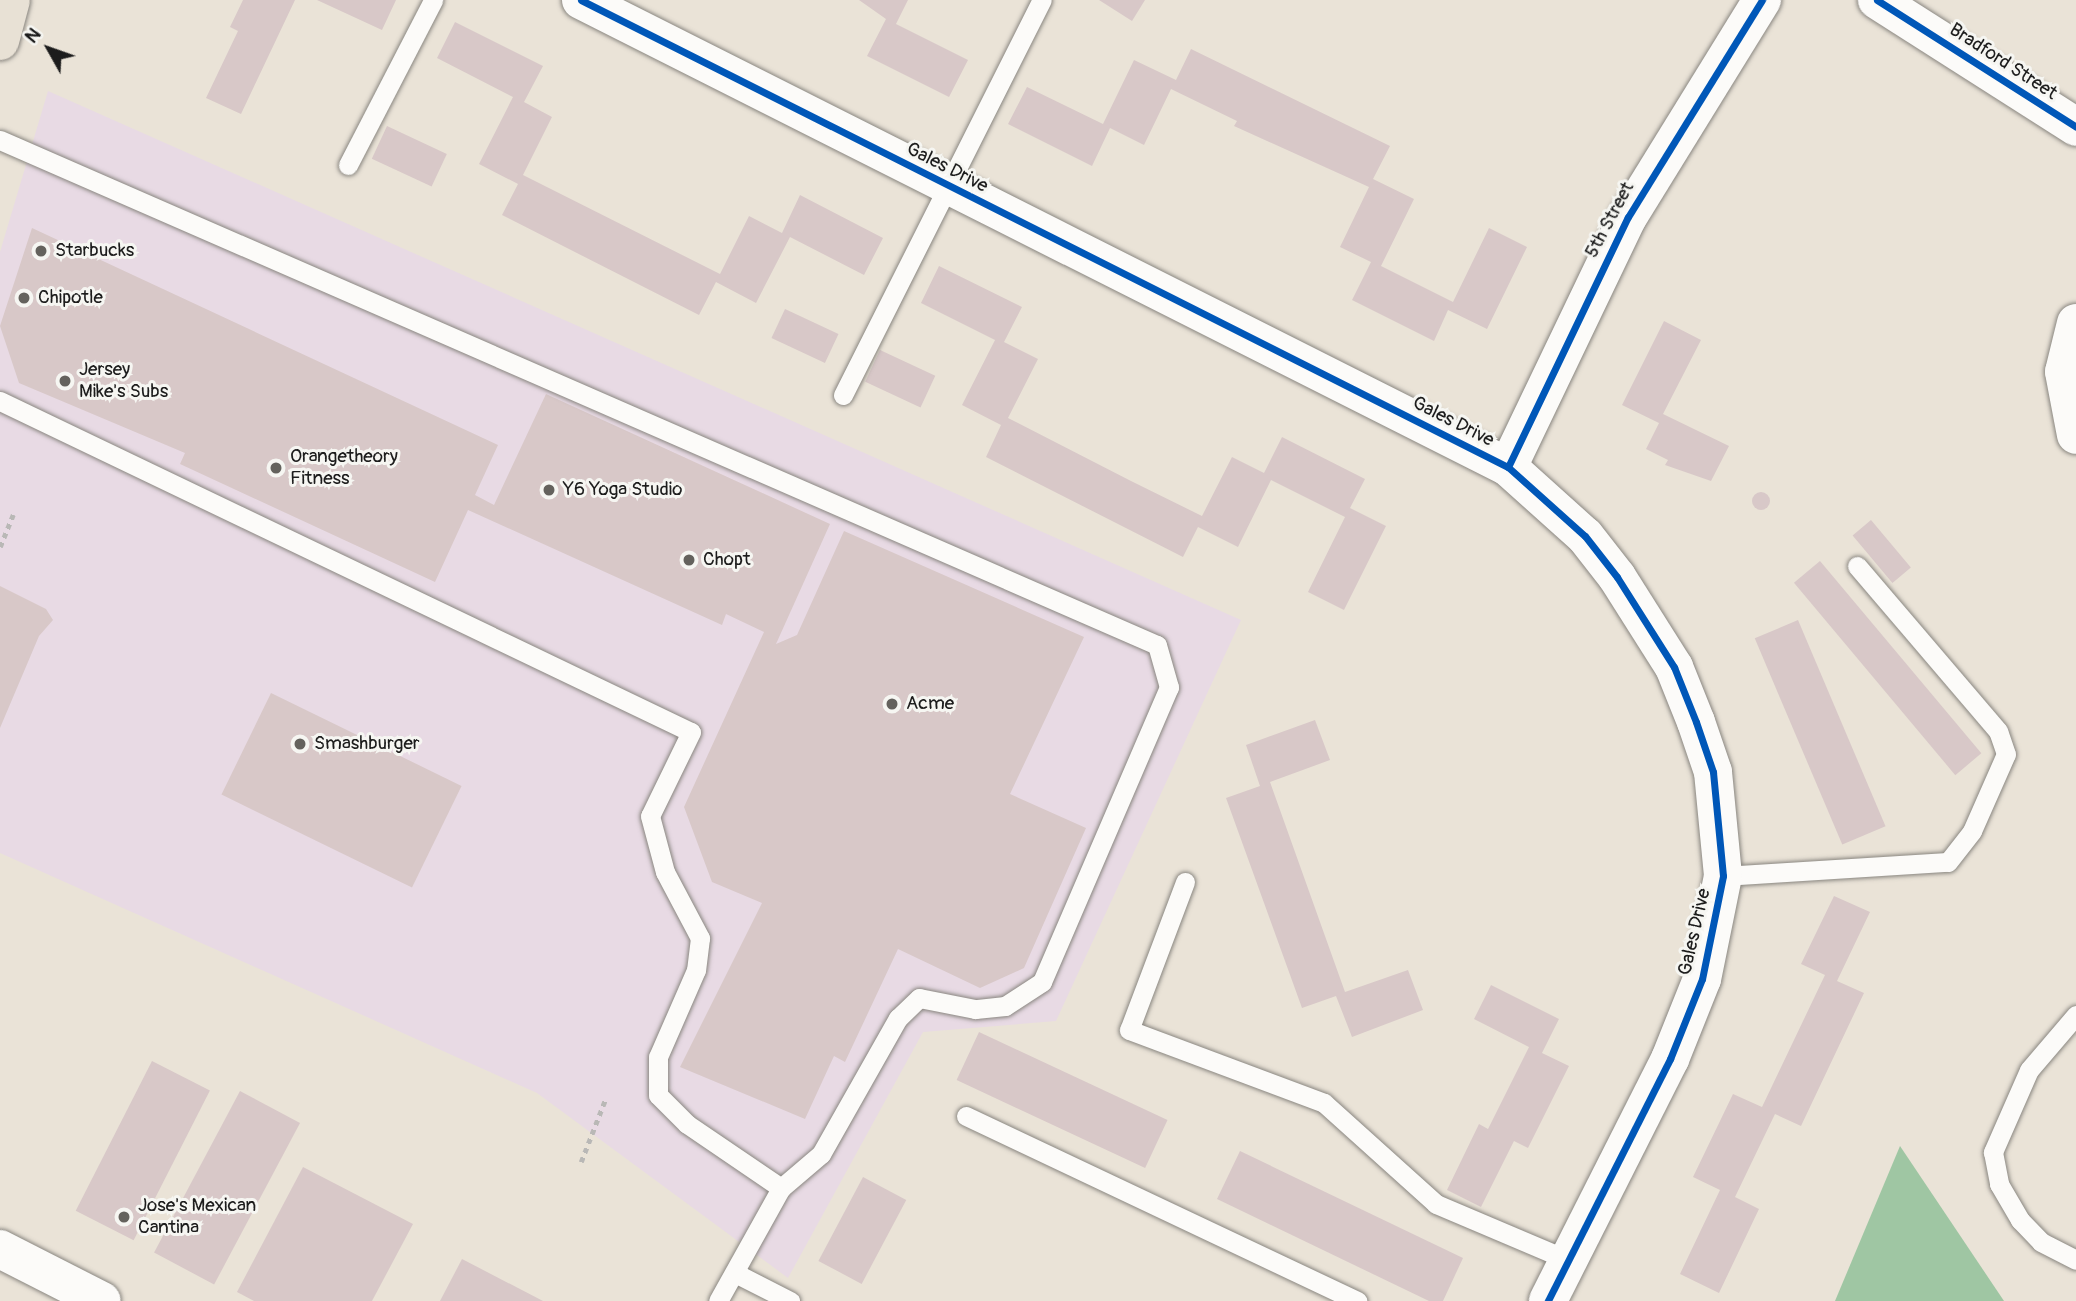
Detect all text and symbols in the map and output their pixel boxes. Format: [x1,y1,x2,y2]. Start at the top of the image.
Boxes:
north arrow [14,14,84,84]
street label: Bradford Street [1945,19,2061,105]
text: N [20,23,46,48]
street label: Gales Drive [902,138,992,198]
street label: 5th Street [1581,178,1639,262]
place label: Starbucks [55,240,134,262]
marker: Starbucks [33,243,49,259]
place label: Chipotle [38,287,103,309]
marker: Chipotle [16,290,32,306]
place label: Jersey Mike's Subs [79,359,168,403]
marker: Jersey Mike's Subs [57,373,73,389]
street label: Gales Drive [1408,392,1498,452]
place label: Orangetheory Fitness [290,446,398,490]
marker: Orangetheory Fitness [268,460,284,476]
place label: Y6 Yoga Studio [563,479,682,501]
marker: Y6 Yoga Studio [541,482,557,498]
place label: Chopt [703,549,751,571]
marker: Chopt [681,552,697,568]
place label: Acme [906,693,954,715]
marker: Acme [884,696,900,712]
place label: Smashburger [314,733,420,755]
marker: Smashburger [292,736,308,752]
street label: Gales Drive [1674,886,1716,978]
place label: Jose's Mexican Cantina [138,1195,256,1239]
marker: Jose's Mexican Cantina [116,1209,132,1225]

